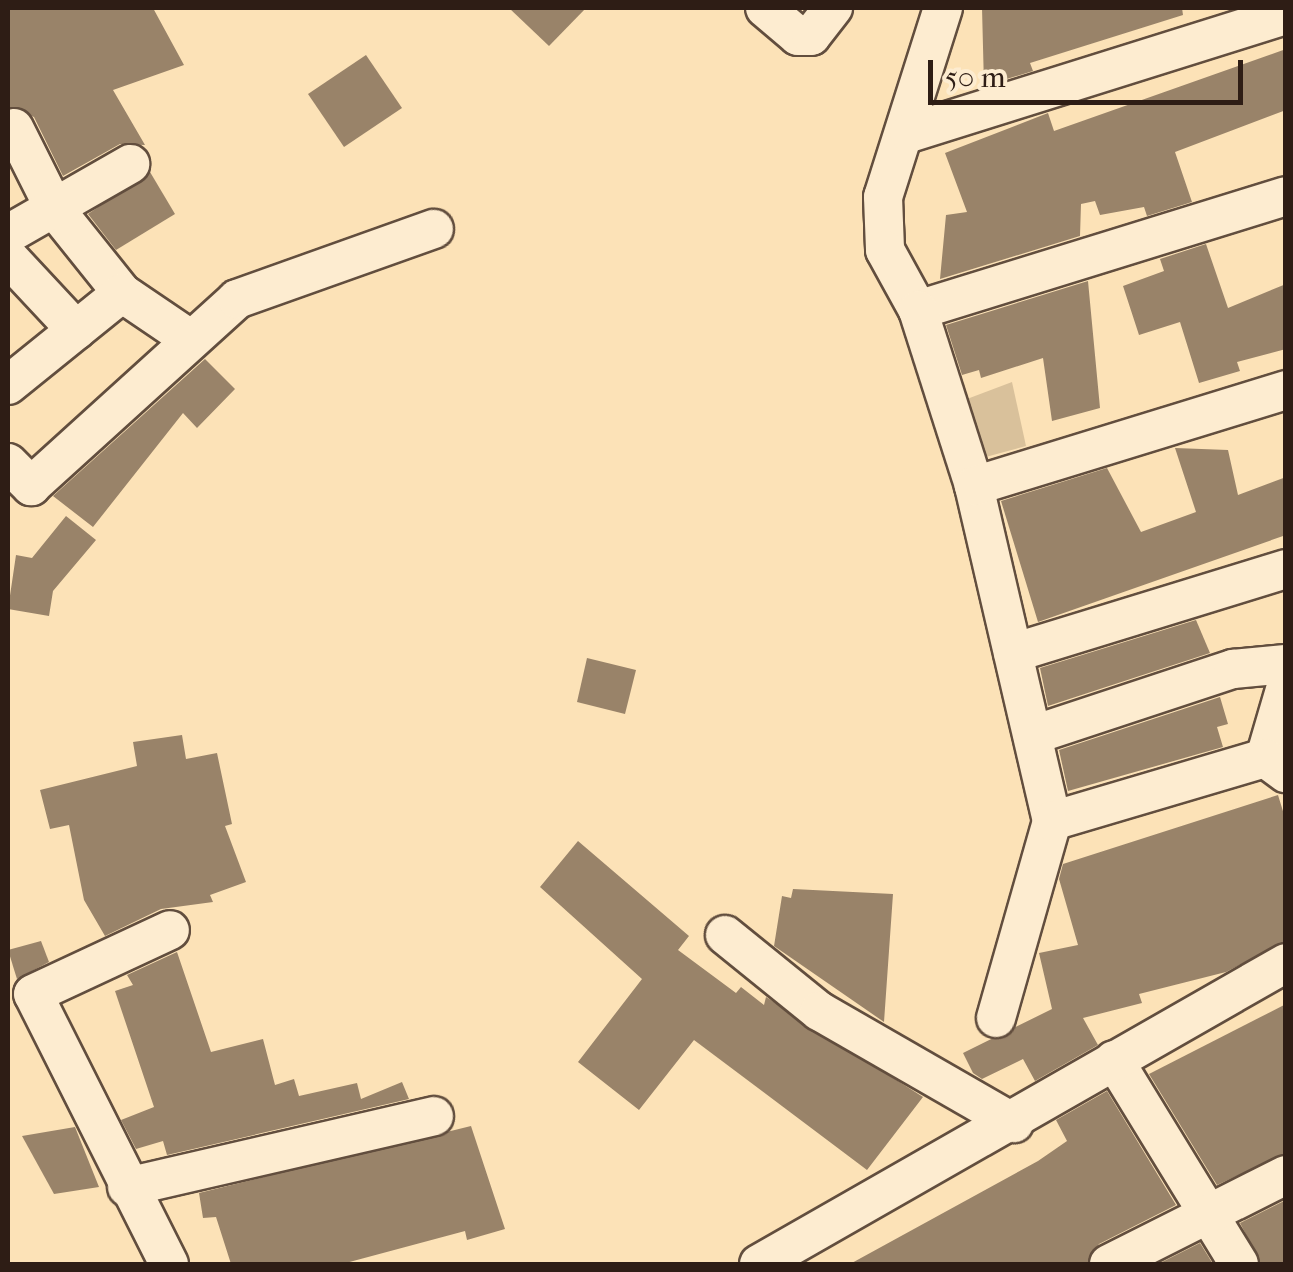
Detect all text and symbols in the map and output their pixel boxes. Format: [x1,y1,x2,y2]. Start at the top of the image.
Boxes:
scale bar [933,40,1248,102]
text: 50 m [945,60,1006,95]

